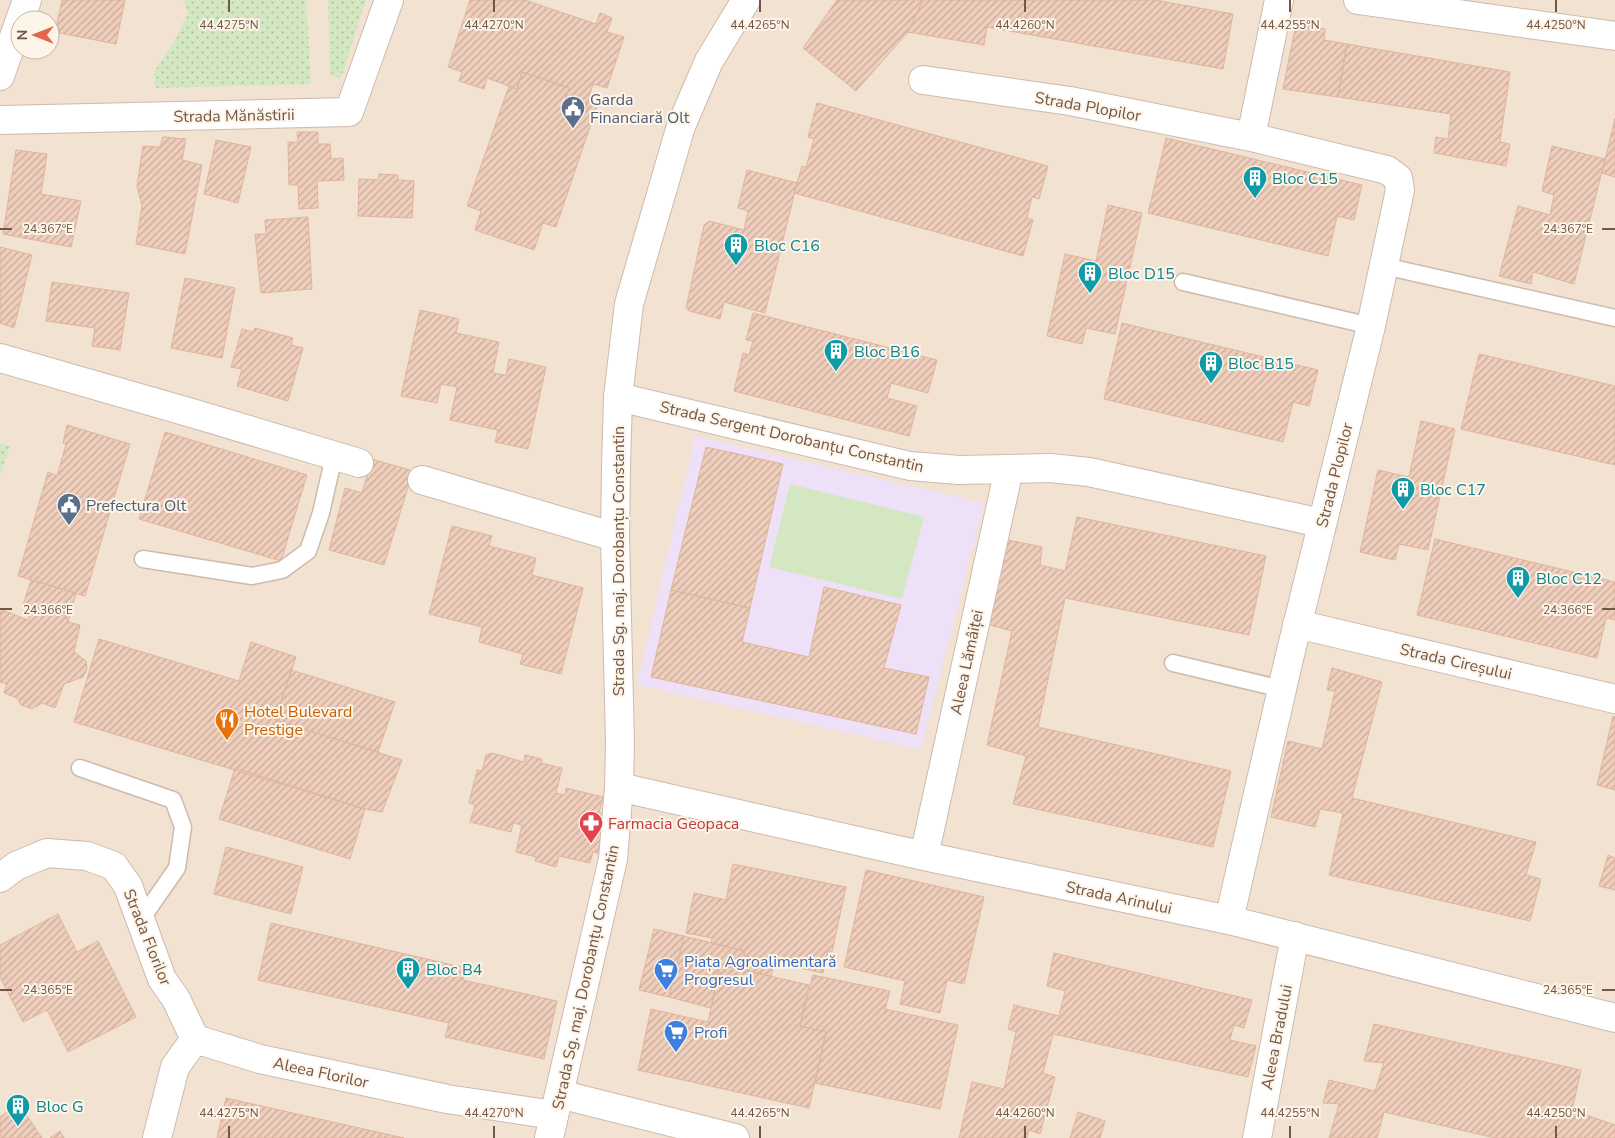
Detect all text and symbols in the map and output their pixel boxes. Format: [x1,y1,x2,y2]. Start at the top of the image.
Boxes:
north arrow [10,10,60,60]
text: 44.4275°N [199,17,259,33]
text: 44.4270°N [464,17,524,33]
text: 44.4265°N [730,17,790,33]
text: 44.4260°N [995,17,1055,33]
text: 44.4255°N [1260,17,1320,33]
text: 44.4250°N [1526,17,1586,33]
text: N [13,30,32,40]
street label: Strada Plopilor [1033,87,1143,127]
place label: Garda Financiară Olt [590,89,690,129]
public building icon: Garda Financiară Olt [560,95,586,129]
street label: Strada Mănăstirii [173,104,295,128]
building icon: Bloc C15 [1242,165,1268,199]
place label: Bloc C15 [1272,168,1338,190]
text: 24.367°E [23,221,73,237]
text: 24.367°E [1543,221,1593,237]
building icon: Bloc C16 [723,232,749,266]
place label: Bloc C16 [754,235,820,257]
building icon: Bloc D15 [1077,260,1103,294]
place label: Bloc D15 [1108,263,1175,285]
building icon: Bloc B16 [823,338,849,372]
place label: Bloc B16 [854,341,920,363]
building icon: Bloc B15 [1198,350,1224,384]
place label: Bloc B15 [1228,353,1294,375]
street label: Strada Sergent Dorobanțu Constantin [658,396,926,478]
street label: Strada Plopilor [1311,420,1359,530]
street label: Strada Sg. maj. Dorobanțu Constantin [608,426,630,696]
building icon: Bloc C17 [1390,476,1416,510]
place label: Bloc C17 [1420,479,1486,501]
public building icon: Prefectura Olt [56,492,82,526]
place label: Prefectura Olt [86,495,187,517]
building icon: Bloc C12 [1505,565,1531,599]
place label: Bloc C12 [1536,568,1602,590]
text: 24.366°E [23,602,73,618]
text: 24.366°E [1543,602,1593,618]
street label: Aleea Lămâiței [945,608,989,717]
street label: Strada Cireșului [1398,638,1514,686]
place label: Hotel Bulevard Prestige [244,701,352,741]
restaurant icon: Hotel Bulevard Prestige [214,707,240,741]
pharmacy icon: Farmacia Geopaca [578,810,604,844]
place label: Farmacia Geopaca [608,813,739,835]
street label: Strada Sg. maj. Dorobanțu Constantin [547,843,625,1112]
street label: Strada Arinului [1064,876,1174,920]
street label: Strada Florilor [118,886,177,989]
place label: Piața Agroalimentară Progresul [684,951,836,991]
building icon: Bloc B4 [395,956,421,990]
supermarket icon: Piața Agroalimentară Progresul [653,957,679,991]
place label: Bloc B4 [426,959,483,981]
text: 24.365°E [23,982,73,998]
text: 24.365°E [1543,982,1593,998]
street label: Aleea Bradului [1256,983,1298,1092]
supermarket icon: Profi [663,1019,689,1053]
place label: Profi [694,1022,727,1044]
street label: Aleea Florilor [271,1052,371,1094]
building icon: Bloc G [5,1093,31,1127]
place label: Bloc G [36,1096,84,1118]
text: 44.4275°N [199,1105,259,1121]
text: 44.4270°N [464,1105,524,1121]
text: 44.4265°N [730,1105,790,1121]
text: 44.4260°N [995,1105,1055,1121]
text: 44.4255°N [1260,1105,1320,1121]
text: 44.4250°N [1526,1105,1586,1121]

